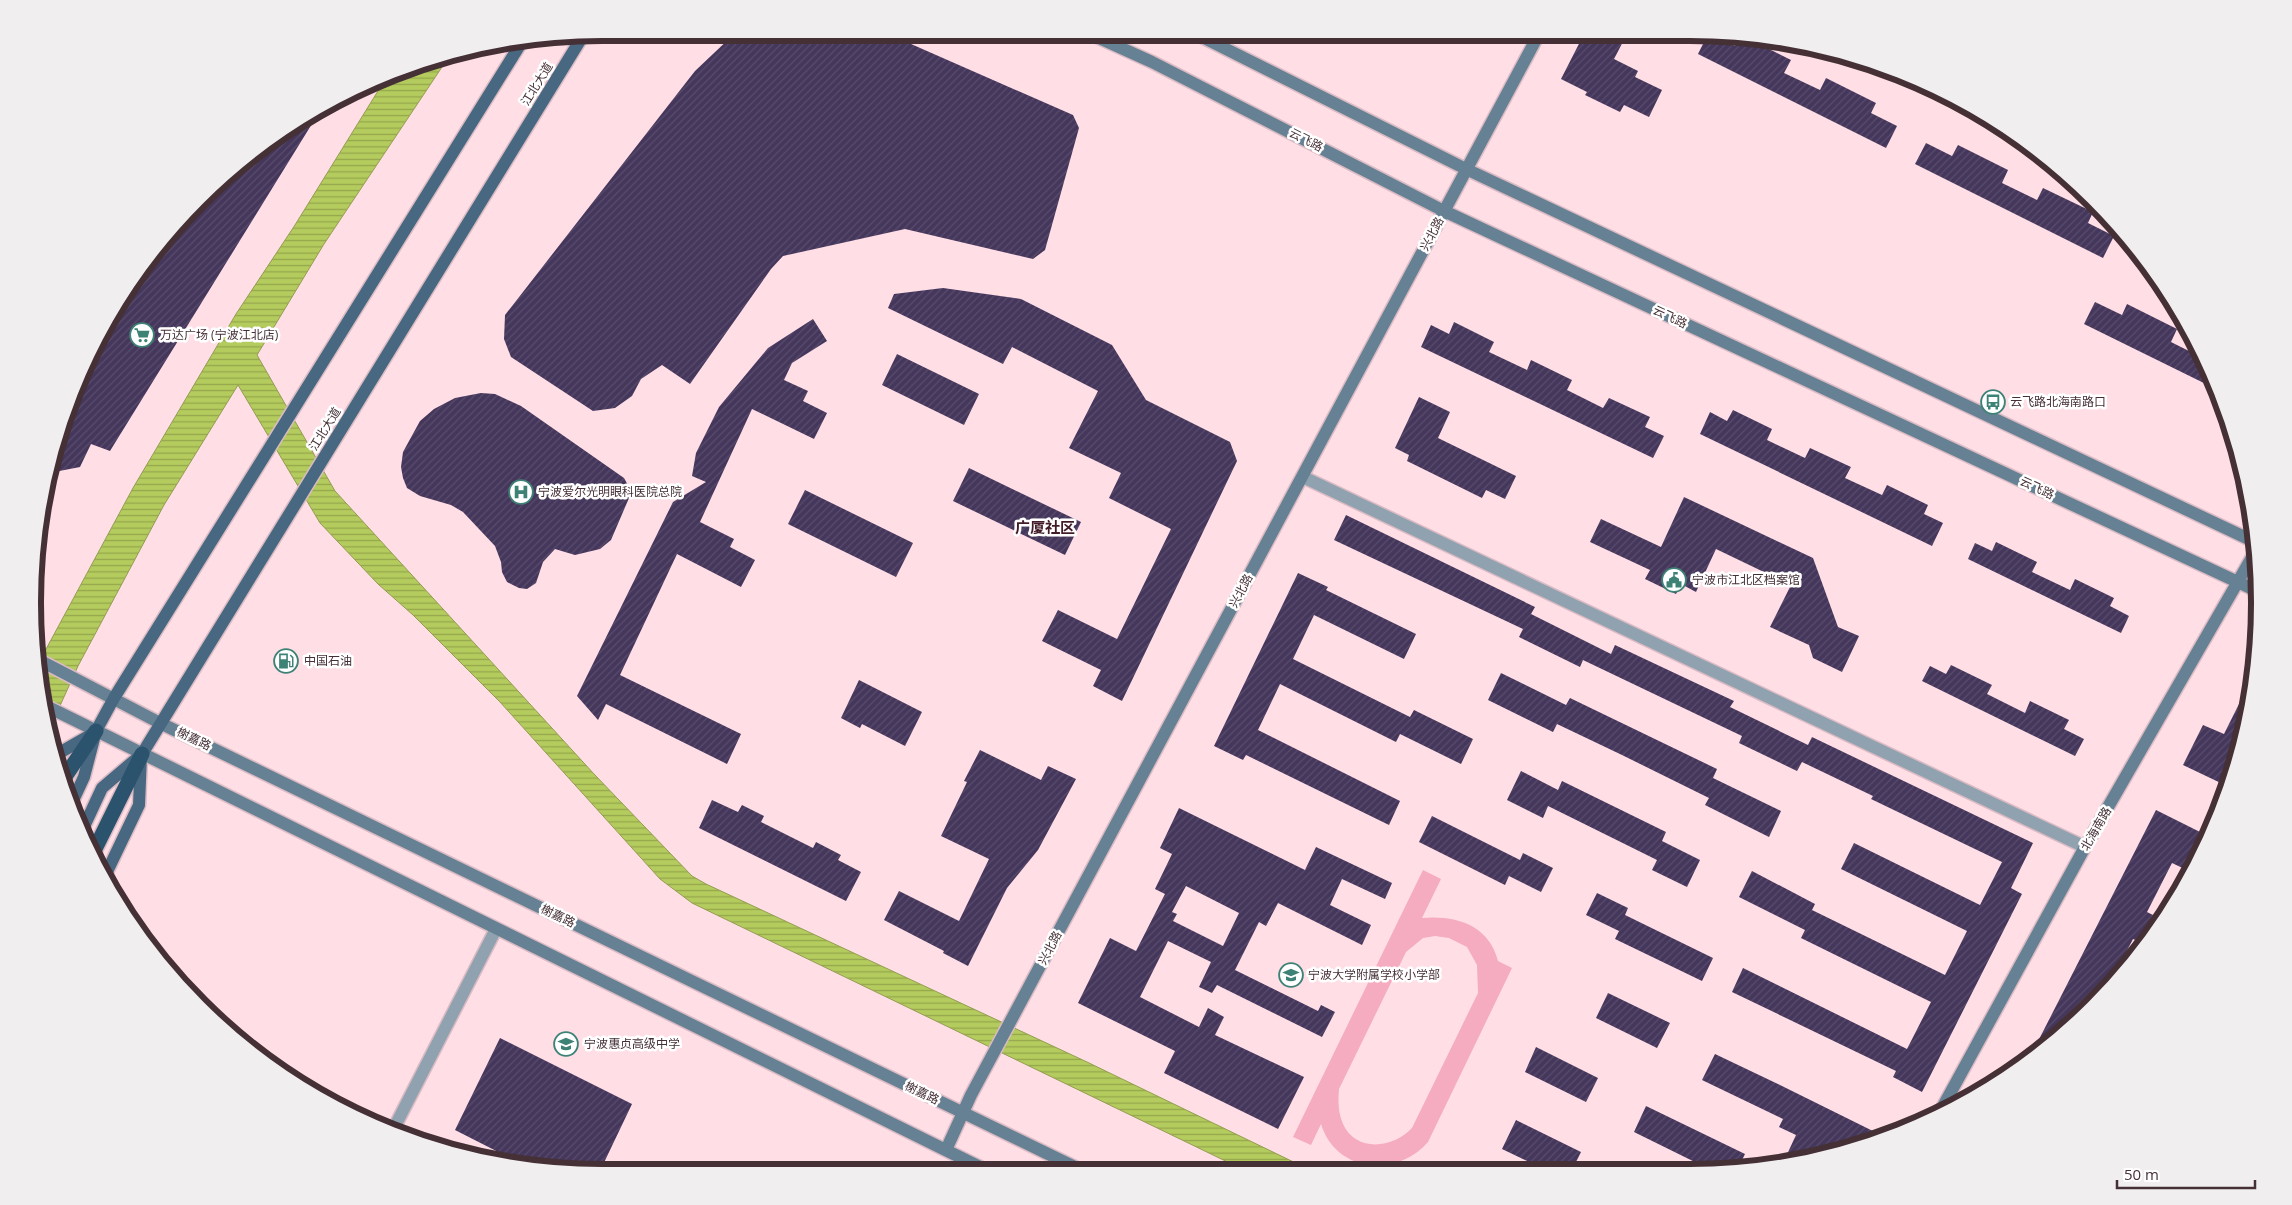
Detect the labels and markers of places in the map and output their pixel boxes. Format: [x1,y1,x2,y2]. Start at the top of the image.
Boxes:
supermarket icon: 万达广场 (宁波江北店) [129,322,155,348]
place label: 万达广场 (宁波江北店) [160,326,279,343]
bus stop icon: 云飞路北海南路口 [1980,389,2006,415]
place label: 云飞路北海南路口 [2010,393,2106,410]
hospital icon: 宁波爱尔光明眼科医院总院 [508,479,534,505]
place label: 宁波爱尔光明眼科医院总院 [538,483,682,500]
public building icon: 宁波市江北区档案馆 [1661,567,1687,593]
place label: 宁波市江北区档案馆 [1692,571,1800,588]
fuel station icon: 中国石油 [273,648,299,674]
place label: 中国石油 [304,652,352,669]
school or university icon: 宁波大学附属学校小学部 [1278,962,1304,988]
place label: 宁波大学附属学校小学部 [1308,966,1440,983]
school or university icon: 宁波惠贞高级中学 [553,1031,579,1057]
place label: 宁波惠贞高级中学 [584,1035,680,1052]

